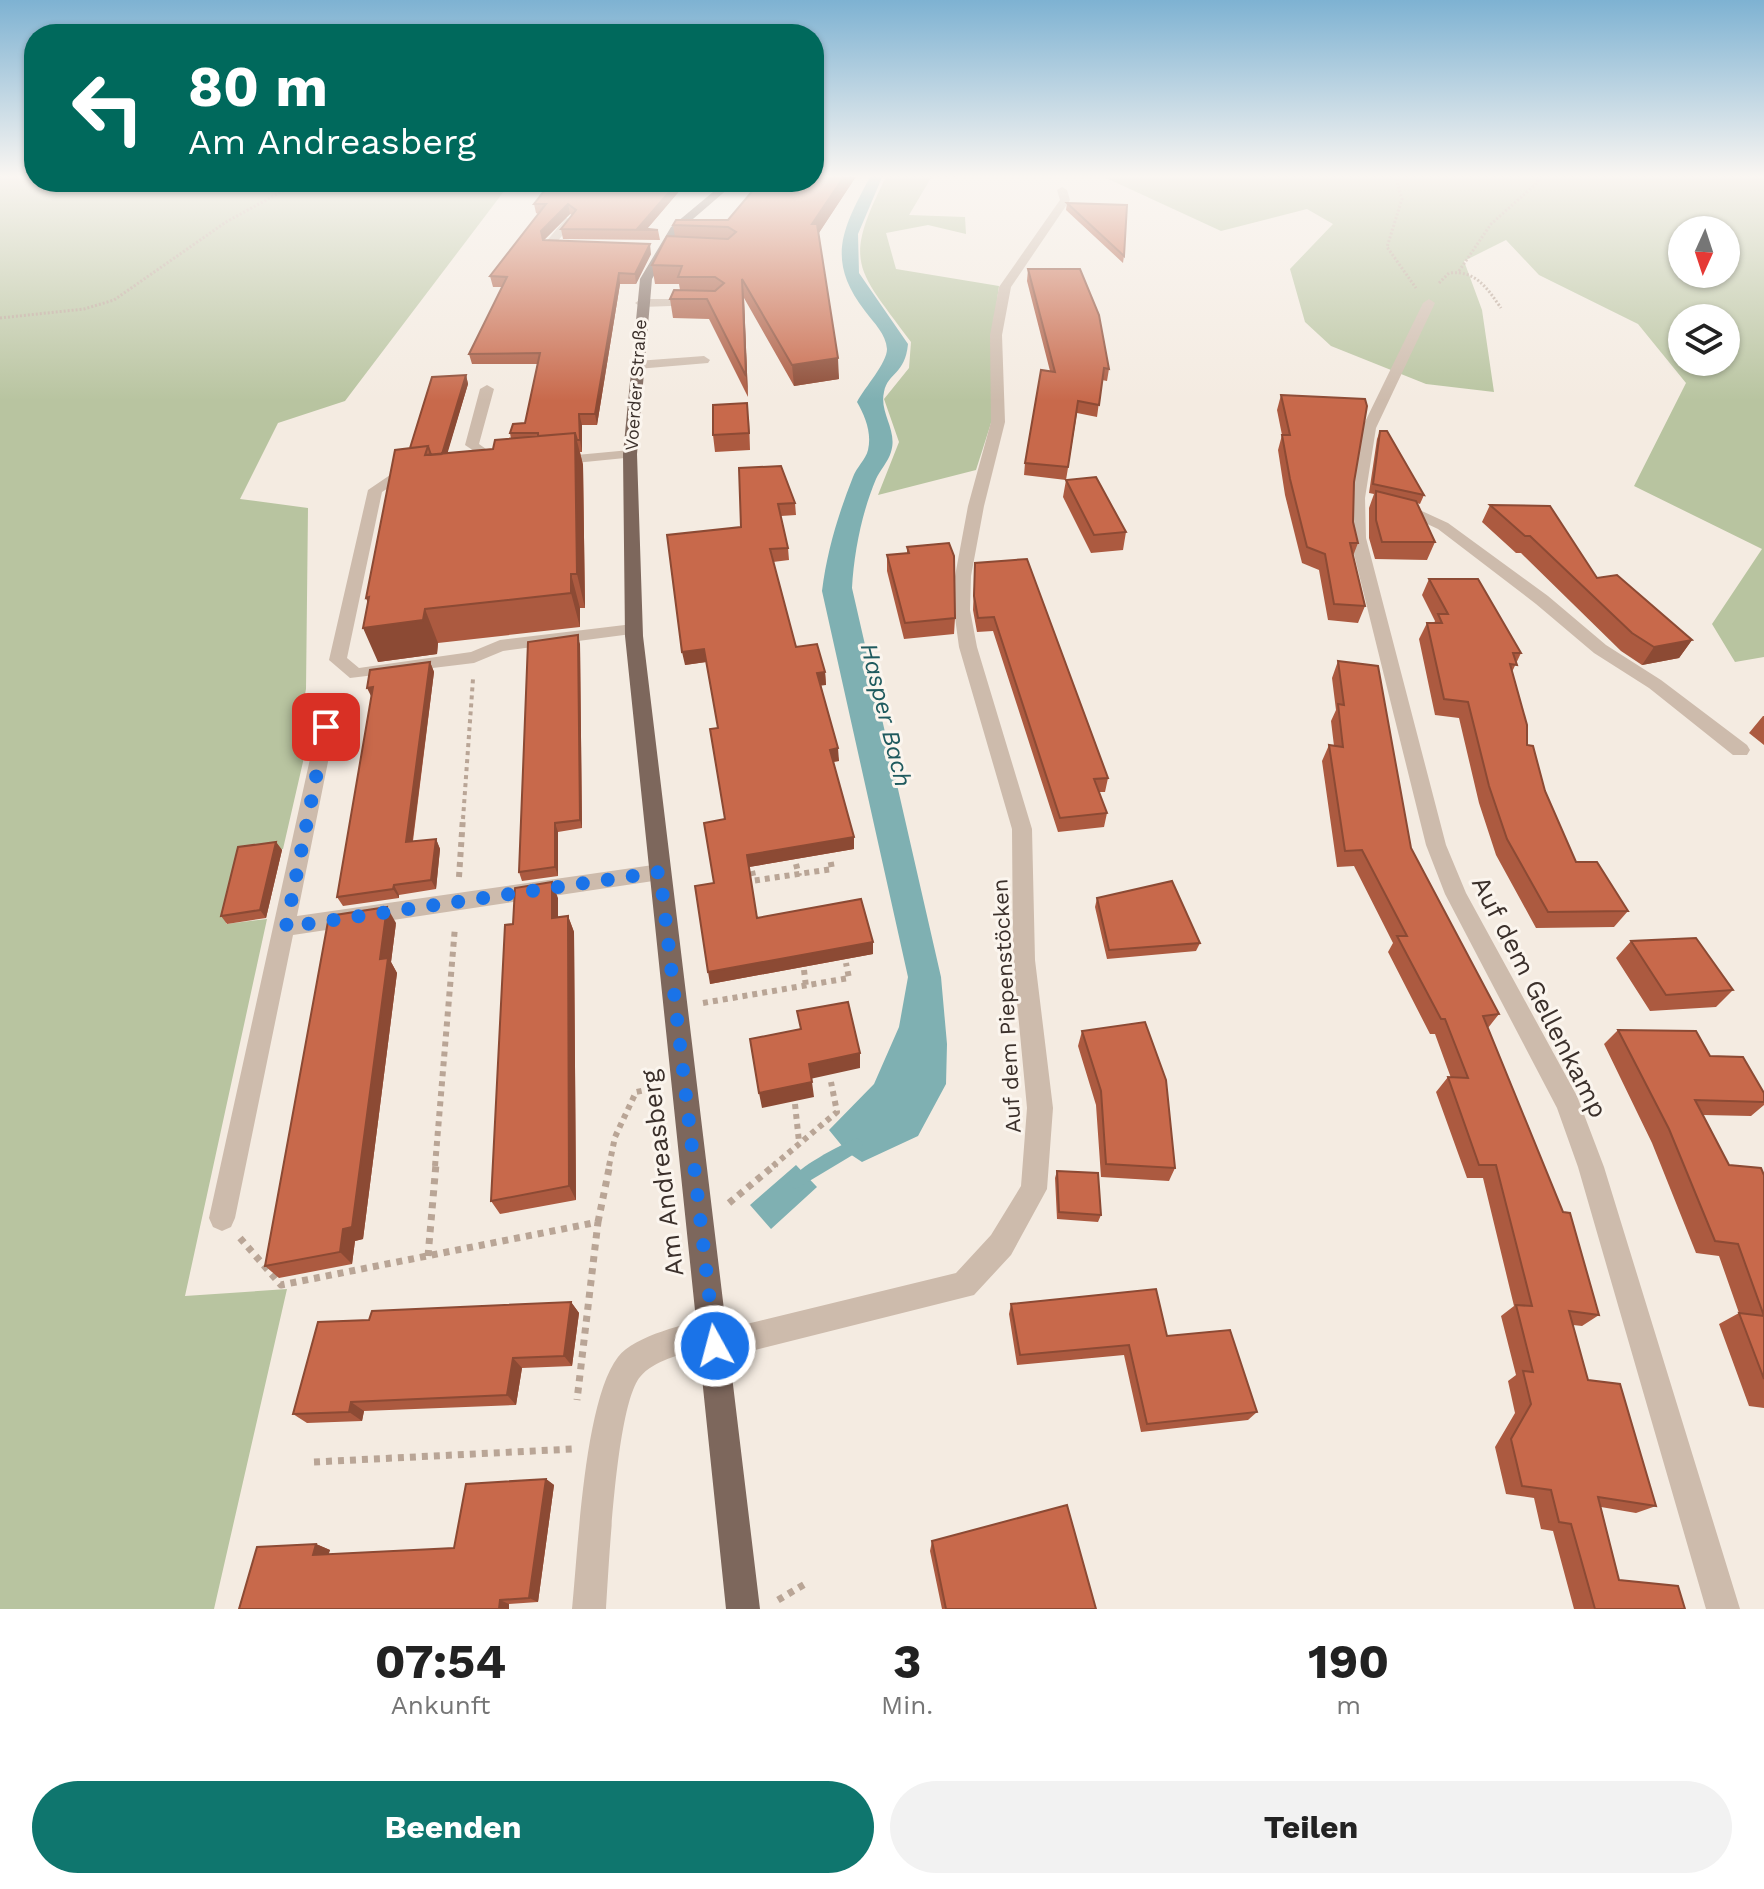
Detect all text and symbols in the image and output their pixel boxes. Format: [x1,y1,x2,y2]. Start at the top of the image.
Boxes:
text: 80 m [188,54,328,120]
icon: left [56,56,160,160]
text: Am Andreasberg [188,121,476,163]
north arrow [1668,216,1740,288]
map controls [1668,216,1740,376]
button: layers [1668,304,1740,376]
street label: Voerder Straße [620,319,651,451]
water label: Hasper Bach [855,640,917,790]
pin [292,693,360,761]
icon: arrive [304,705,348,749]
street label: Auf dem Gellenkamp [1466,871,1614,1123]
street label: Auf dem Piepenstöcken [987,878,1026,1134]
street label: Am Andreasberg [634,1068,690,1278]
position arrow [673,1304,757,1388]
text: 07:54 [375,1633,506,1690]
text: 3 [893,1633,921,1690]
text: 190 [1308,1633,1389,1690]
text: Ankunft [391,1690,490,1720]
text: Min. [881,1690,933,1720]
text: m [1336,1690,1361,1720]
button: Beenden [32,1781,874,1873]
button: Teilen [890,1781,1732,1873]

